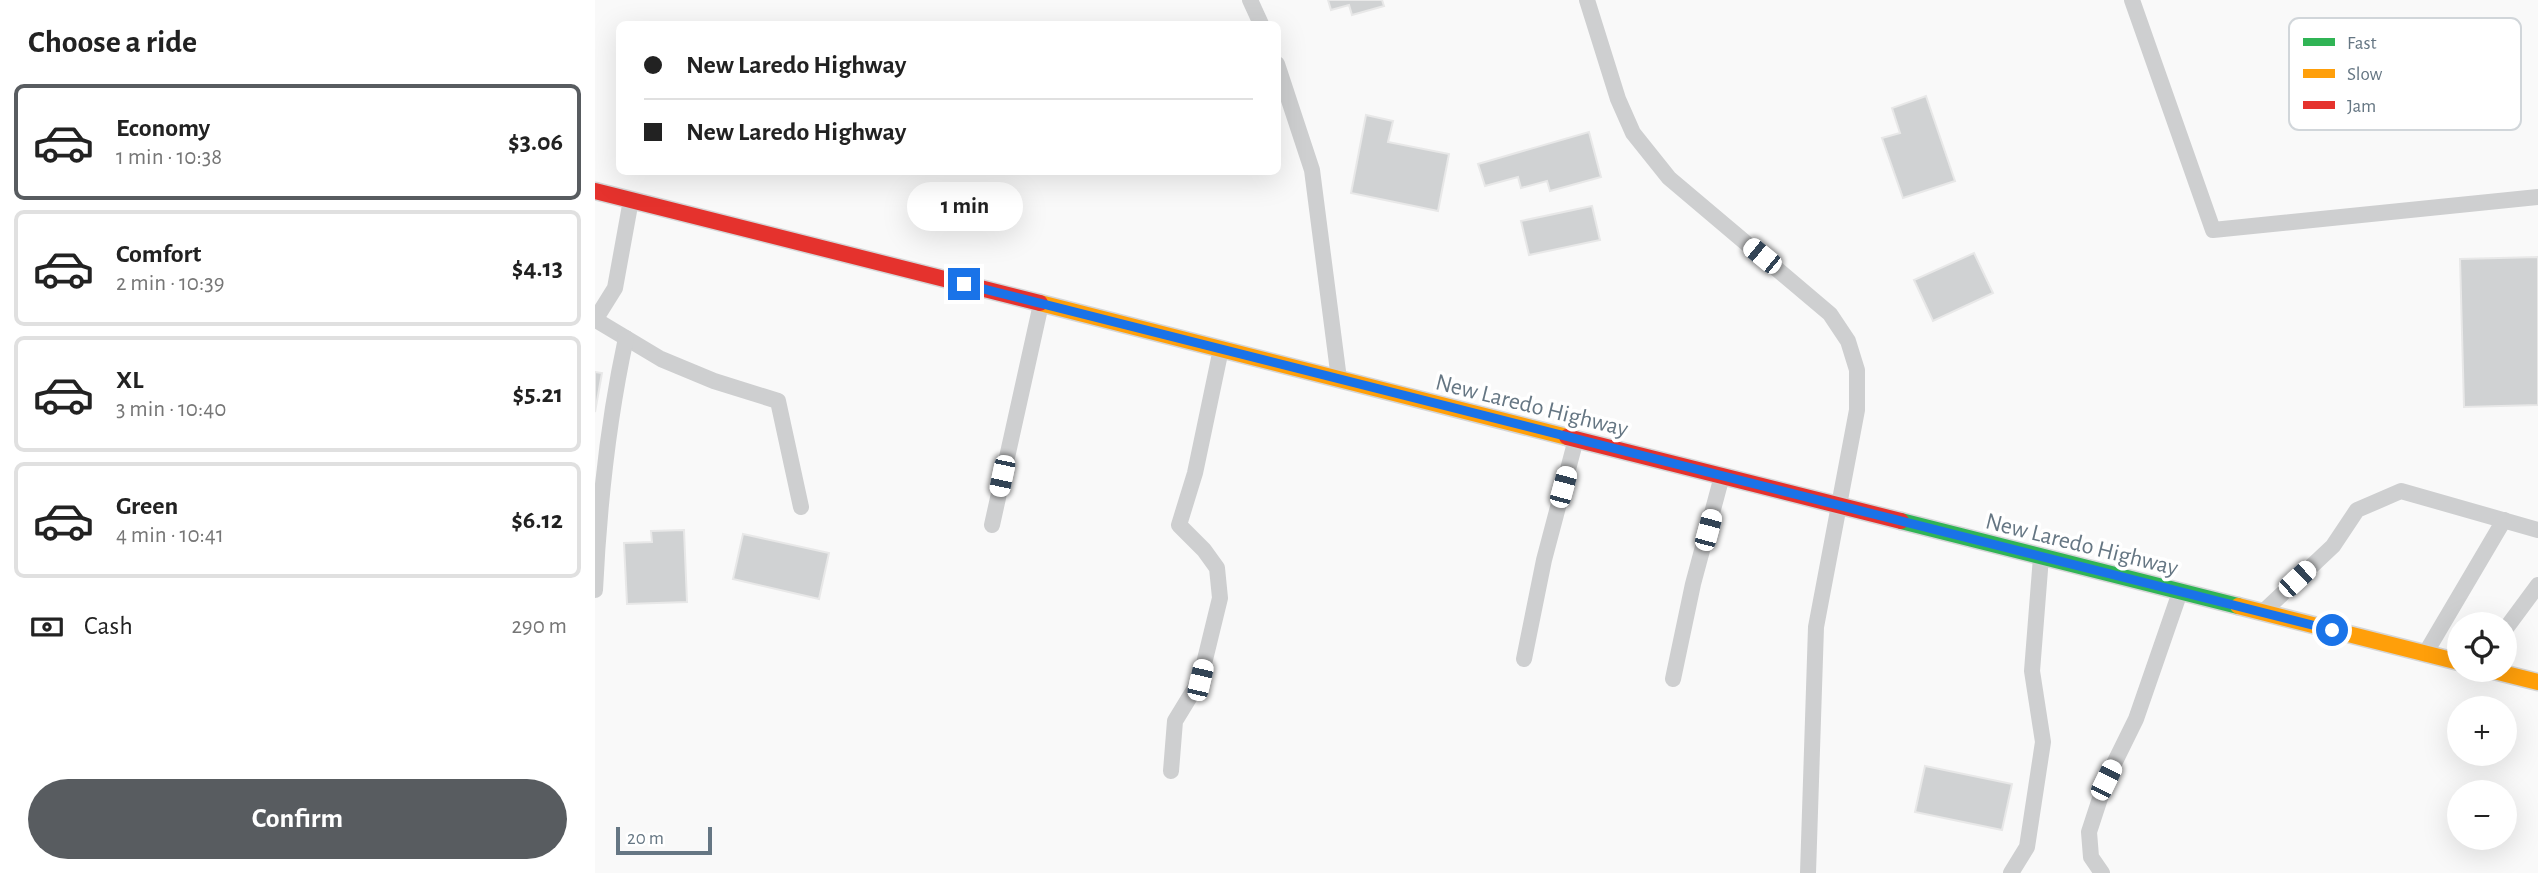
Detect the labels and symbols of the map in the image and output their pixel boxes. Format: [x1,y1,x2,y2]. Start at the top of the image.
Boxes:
legend [2289,18,2521,130]
text: Fast [2347,34,2377,53]
text: Slow [2347,65,2383,84]
text: Jam [2347,97,2376,116]
callout: 1 min [906,182,1022,232]
car [1740,235,1785,277]
route end [948,268,980,300]
street label: New Laredo Highway [1433,370,1631,442]
car [988,453,1017,499]
car [1548,464,1579,510]
car [1693,507,1724,553]
street label: New Laredo Highway [1983,509,2181,581]
car [2275,557,2320,601]
route start [2316,614,2348,646]
car [1186,657,1215,703]
car [2088,757,2125,803]
scale bar [616,824,712,856]

